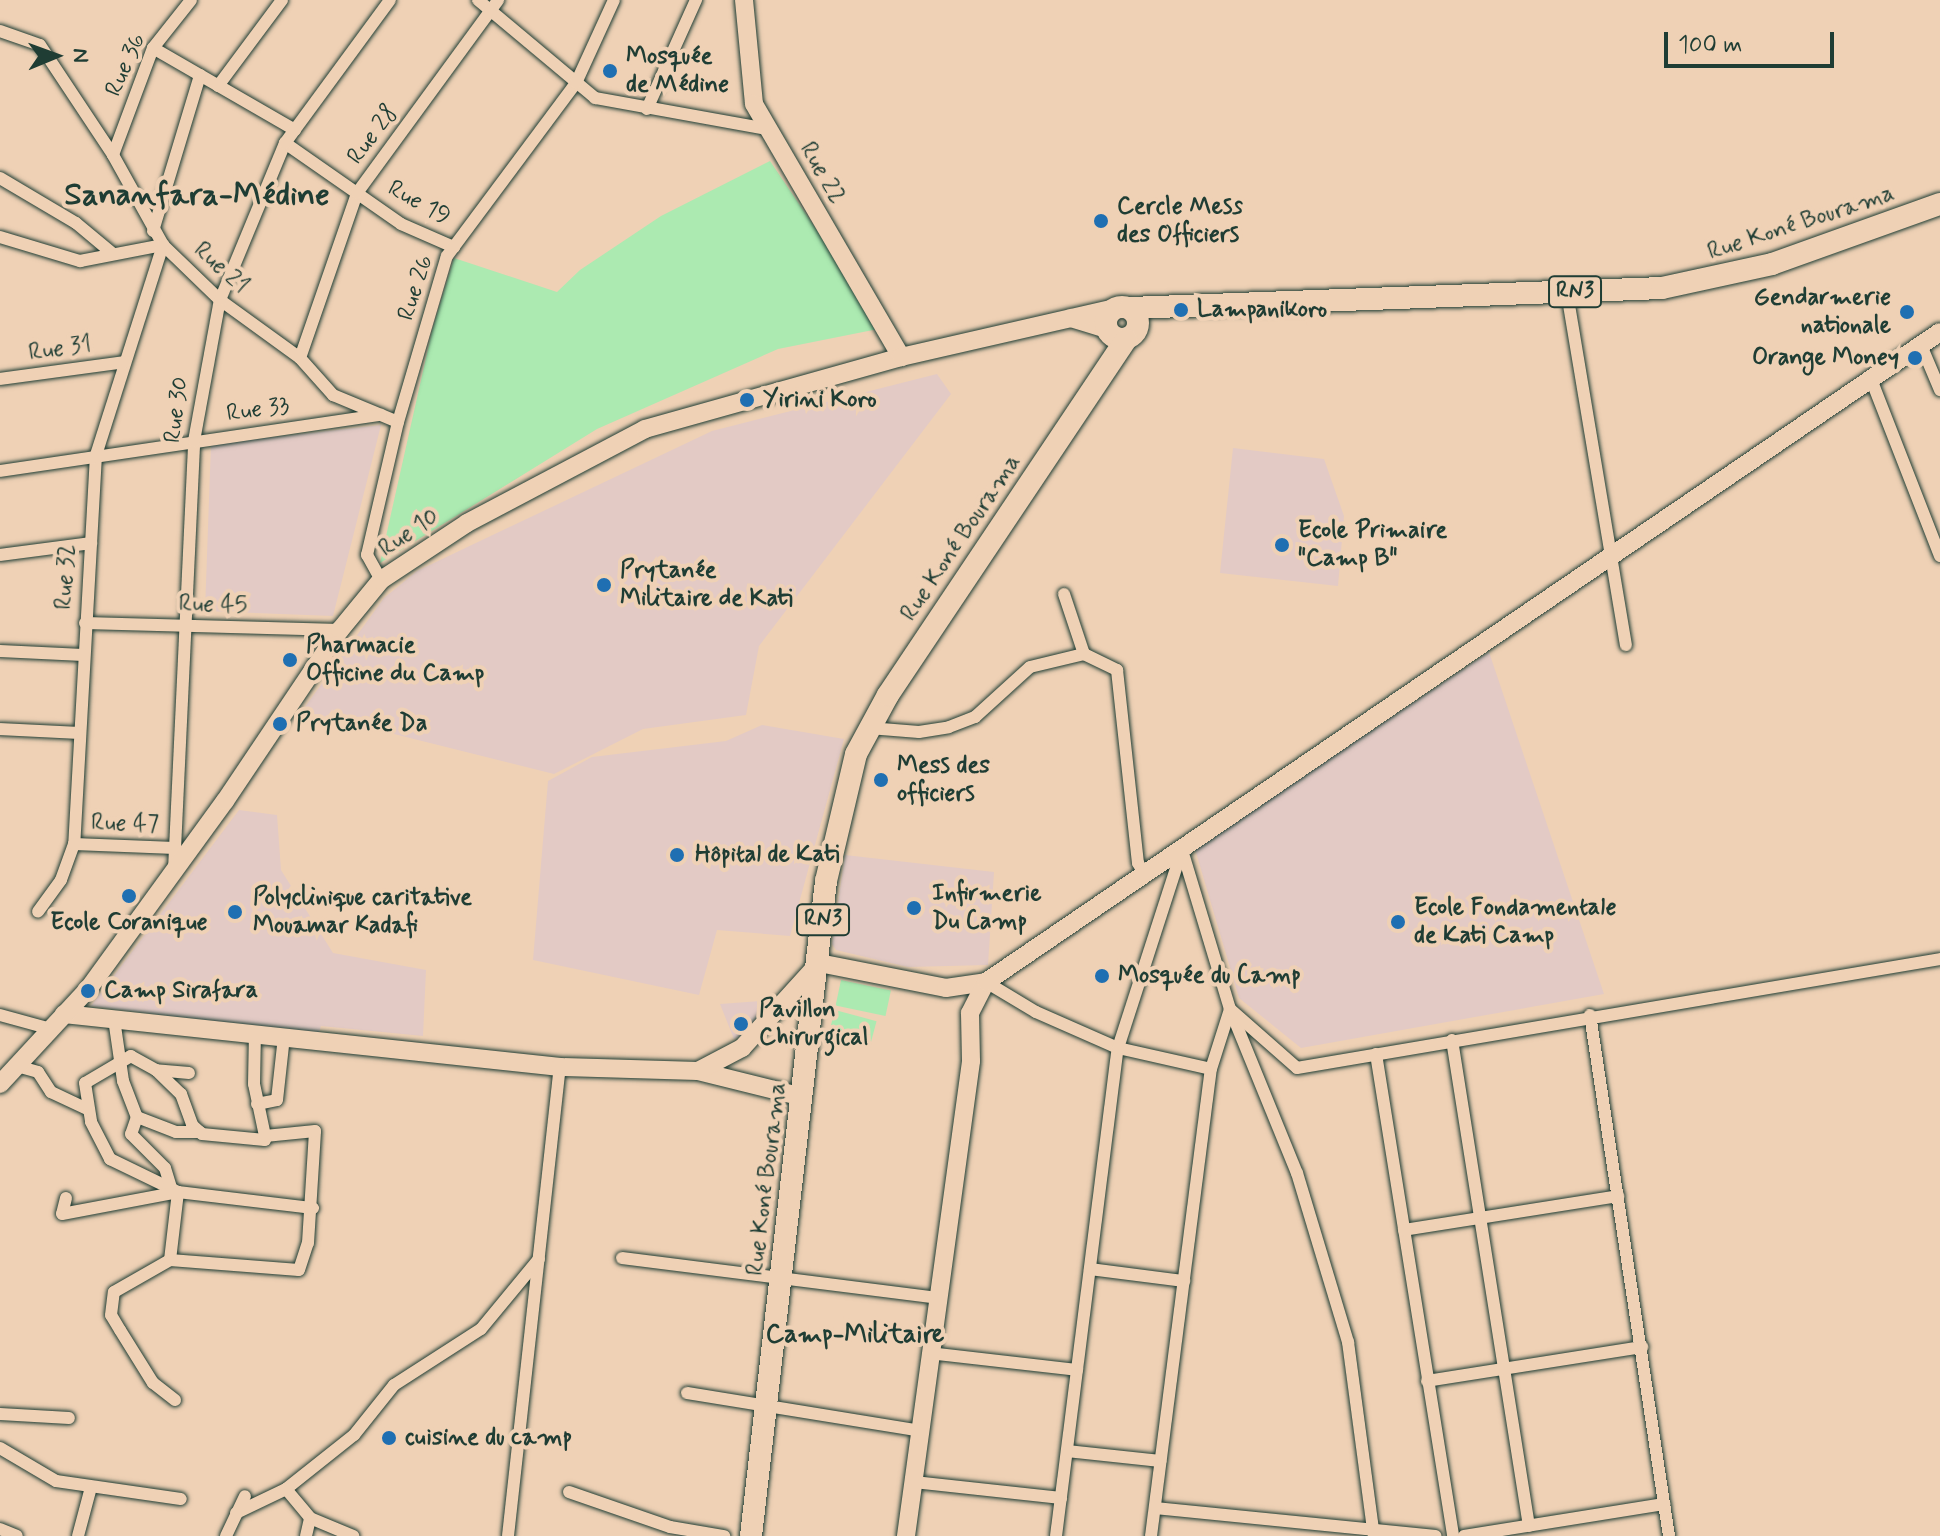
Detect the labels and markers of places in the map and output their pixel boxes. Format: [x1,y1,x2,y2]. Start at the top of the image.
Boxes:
place label: Mosquée de Médine [626,43,728,99]
marker: Mosquée de Médine [601,62,619,80]
place label: Cercle Mess des Officiers [1117,193,1242,249]
marker: Cercle Mess des Officiers [1092,212,1110,230]
place label: Gendarmerie nationale [1754,284,1891,340]
place label: Lampanikoro [1197,296,1327,324]
marker: Lampanikoro [1172,301,1190,319]
marker: Gendarmerie nationale [1898,303,1916,321]
place label: Orange Money [1752,344,1899,372]
marker: Orange Money [1906,349,1924,367]
place label: Yirini Koro [763,386,877,414]
marker: Yirini Koro [738,391,756,409]
place label: Ecole Primaire "Camp B" [1298,517,1449,573]
marker: Ecole Primaire "Camp B" [1273,536,1291,554]
place label: Prytanée Militaire de Kati [620,557,792,613]
marker: Prytanée Militaire de Kati [595,576,613,594]
place label: Pharmacie Officine du Camp [306,632,480,688]
marker: Pharmacie Officine du Camp [281,651,299,669]
place label: Prytanée Da [296,710,428,738]
marker: Prytanée Da [271,715,289,733]
place label: Mess des officiers [897,752,990,808]
marker: Mess des officiers [872,771,890,789]
place label: Hôpital de Kati [695,841,841,869]
marker: Hôpital de Kati [666,844,688,866]
place label: Infirmerie Du Camp [932,880,1042,936]
place label: Polyclinique caritative Mouamar Kadafi [253,884,472,940]
marker: Ecole Coranique [120,887,138,905]
place label: Ecole Fondamentale de Kati Camp [1414,894,1616,950]
marker: Infirmerie Du Camp [903,897,925,919]
marker: Polyclinique caritative Mouamar Kadafi [224,901,246,923]
place label: Ecole Coranique [48,909,210,937]
marker: Ecole Fondamentale de Kati Camp [1389,913,1407,931]
place label: Mosquée du Camp [1118,962,1301,990]
marker: Mosquée du Camp [1093,967,1111,985]
place label: Camp Sirafara [104,977,258,1005]
marker: Camp Sirafara [79,982,97,1000]
place label: Pavillon Chirurgical [759,996,868,1052]
marker: Pavillon Chirurgical [730,1013,752,1035]
place label: cuisine du camp [405,1424,568,1452]
marker: cuisine du camp [380,1429,398,1447]

